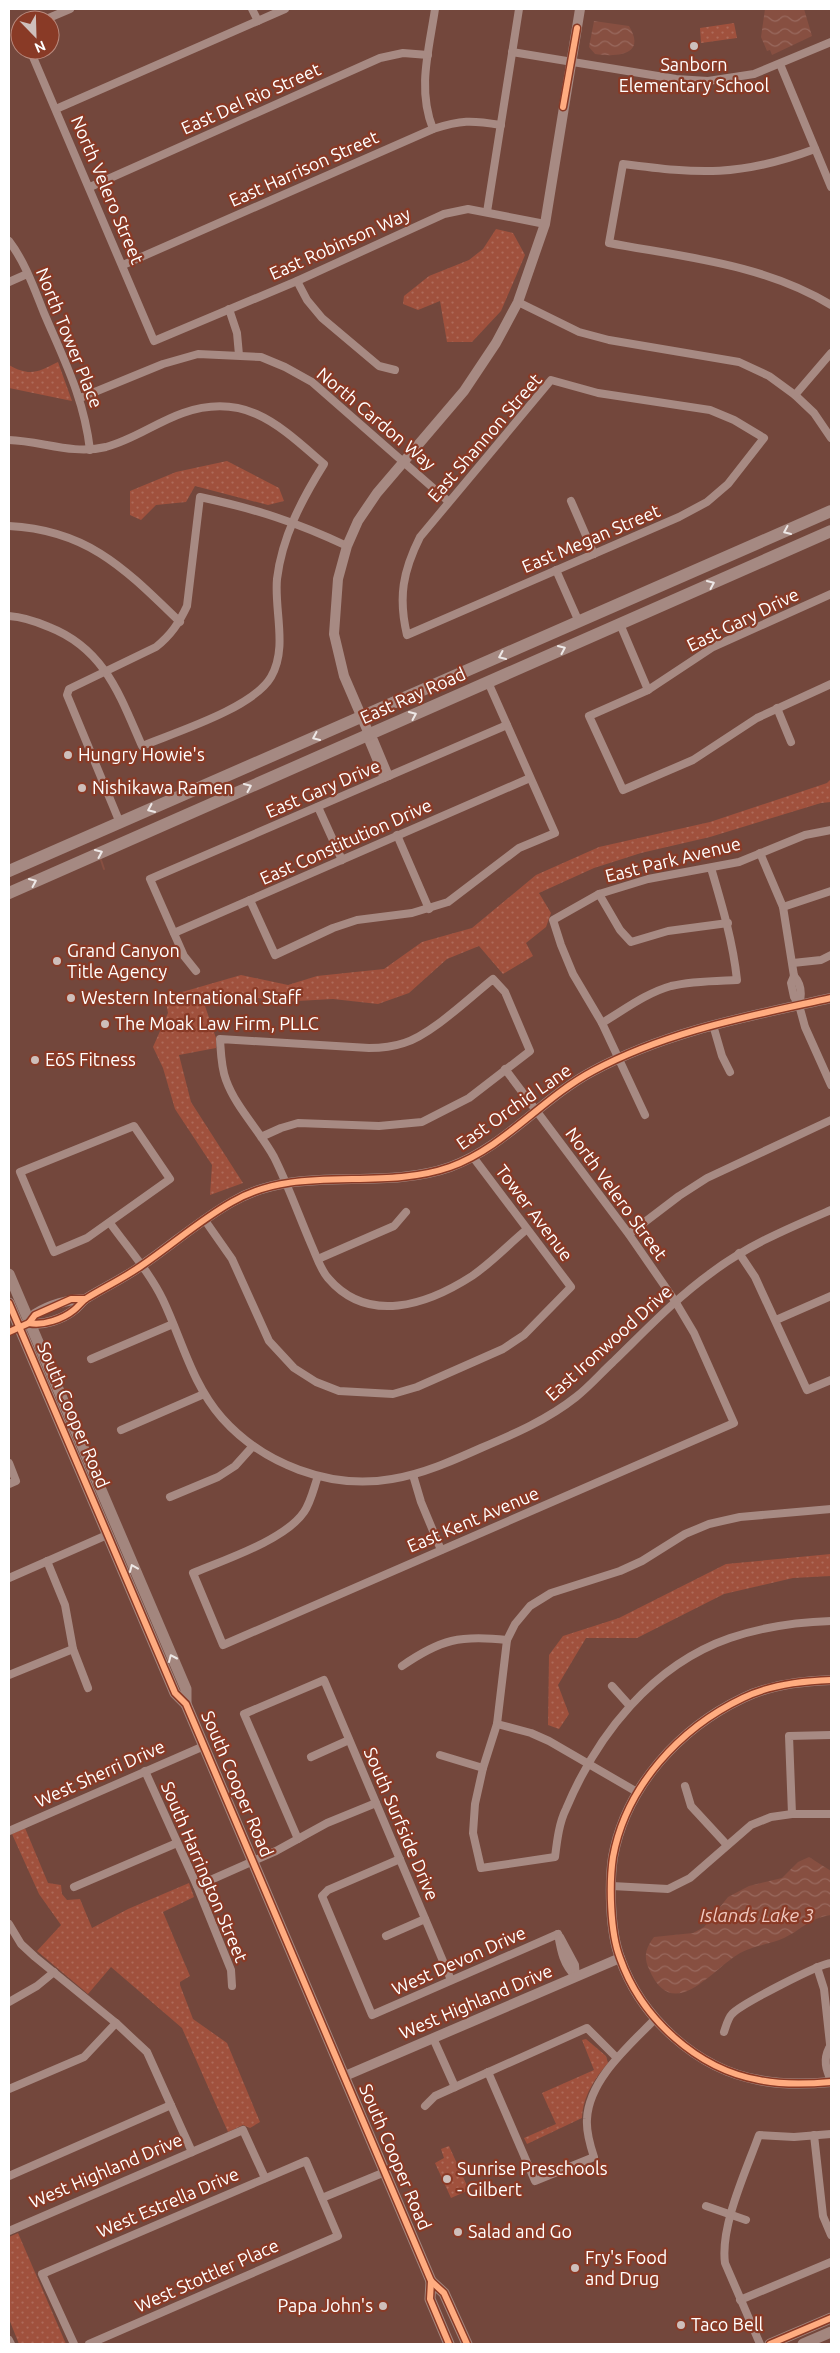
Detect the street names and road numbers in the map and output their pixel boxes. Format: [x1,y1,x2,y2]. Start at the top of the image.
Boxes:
street label: East Del Rio Street [178,58,323,138]
street label: North Velero Street [68,113,148,267]
street label: East Harrison Street [226,126,381,210]
street label: East Robinson Way [266,203,413,283]
street label: North Tower Place [33,265,107,411]
street label: North Cardon Way [313,363,440,474]
street label: East Shannon Street [423,369,545,505]
street label: East Megan Street [518,500,663,576]
street label: East Gary Drive [683,583,802,655]
street label: East Ray Road [357,663,468,727]
street label: East Gary Drive [263,755,383,821]
street label: East Constitution Drive [257,794,434,888]
street label: East Park Avenue [603,833,743,886]
street label: East Orchid Lane [452,1059,575,1153]
street label: North Velero Street [562,1123,672,1264]
street label: Tower Avenue [492,1160,577,1264]
street label: East Ironwood Drive [541,1280,676,1404]
street label: South Cooper Road [34,1339,114,1491]
street label: East Kent Avenue [404,1482,541,1556]
street label: South Cooper Road [198,1708,278,1860]
street label: West Sherri Drive [32,1736,167,1811]
street label: South Surfside Drive [361,1744,443,1903]
street label: South Harrington Street [158,1778,252,1965]
street label: West Devon Drive [389,1922,529,1999]
street label: West Highland Drive [396,1960,555,2042]
street label: South Cooper Road [356,2081,436,2233]
street label: West Highland Drive [26,2129,185,2211]
street label: West Estrella Drive [94,2163,242,2241]
street label: West Stottler Place [132,2234,282,2316]

